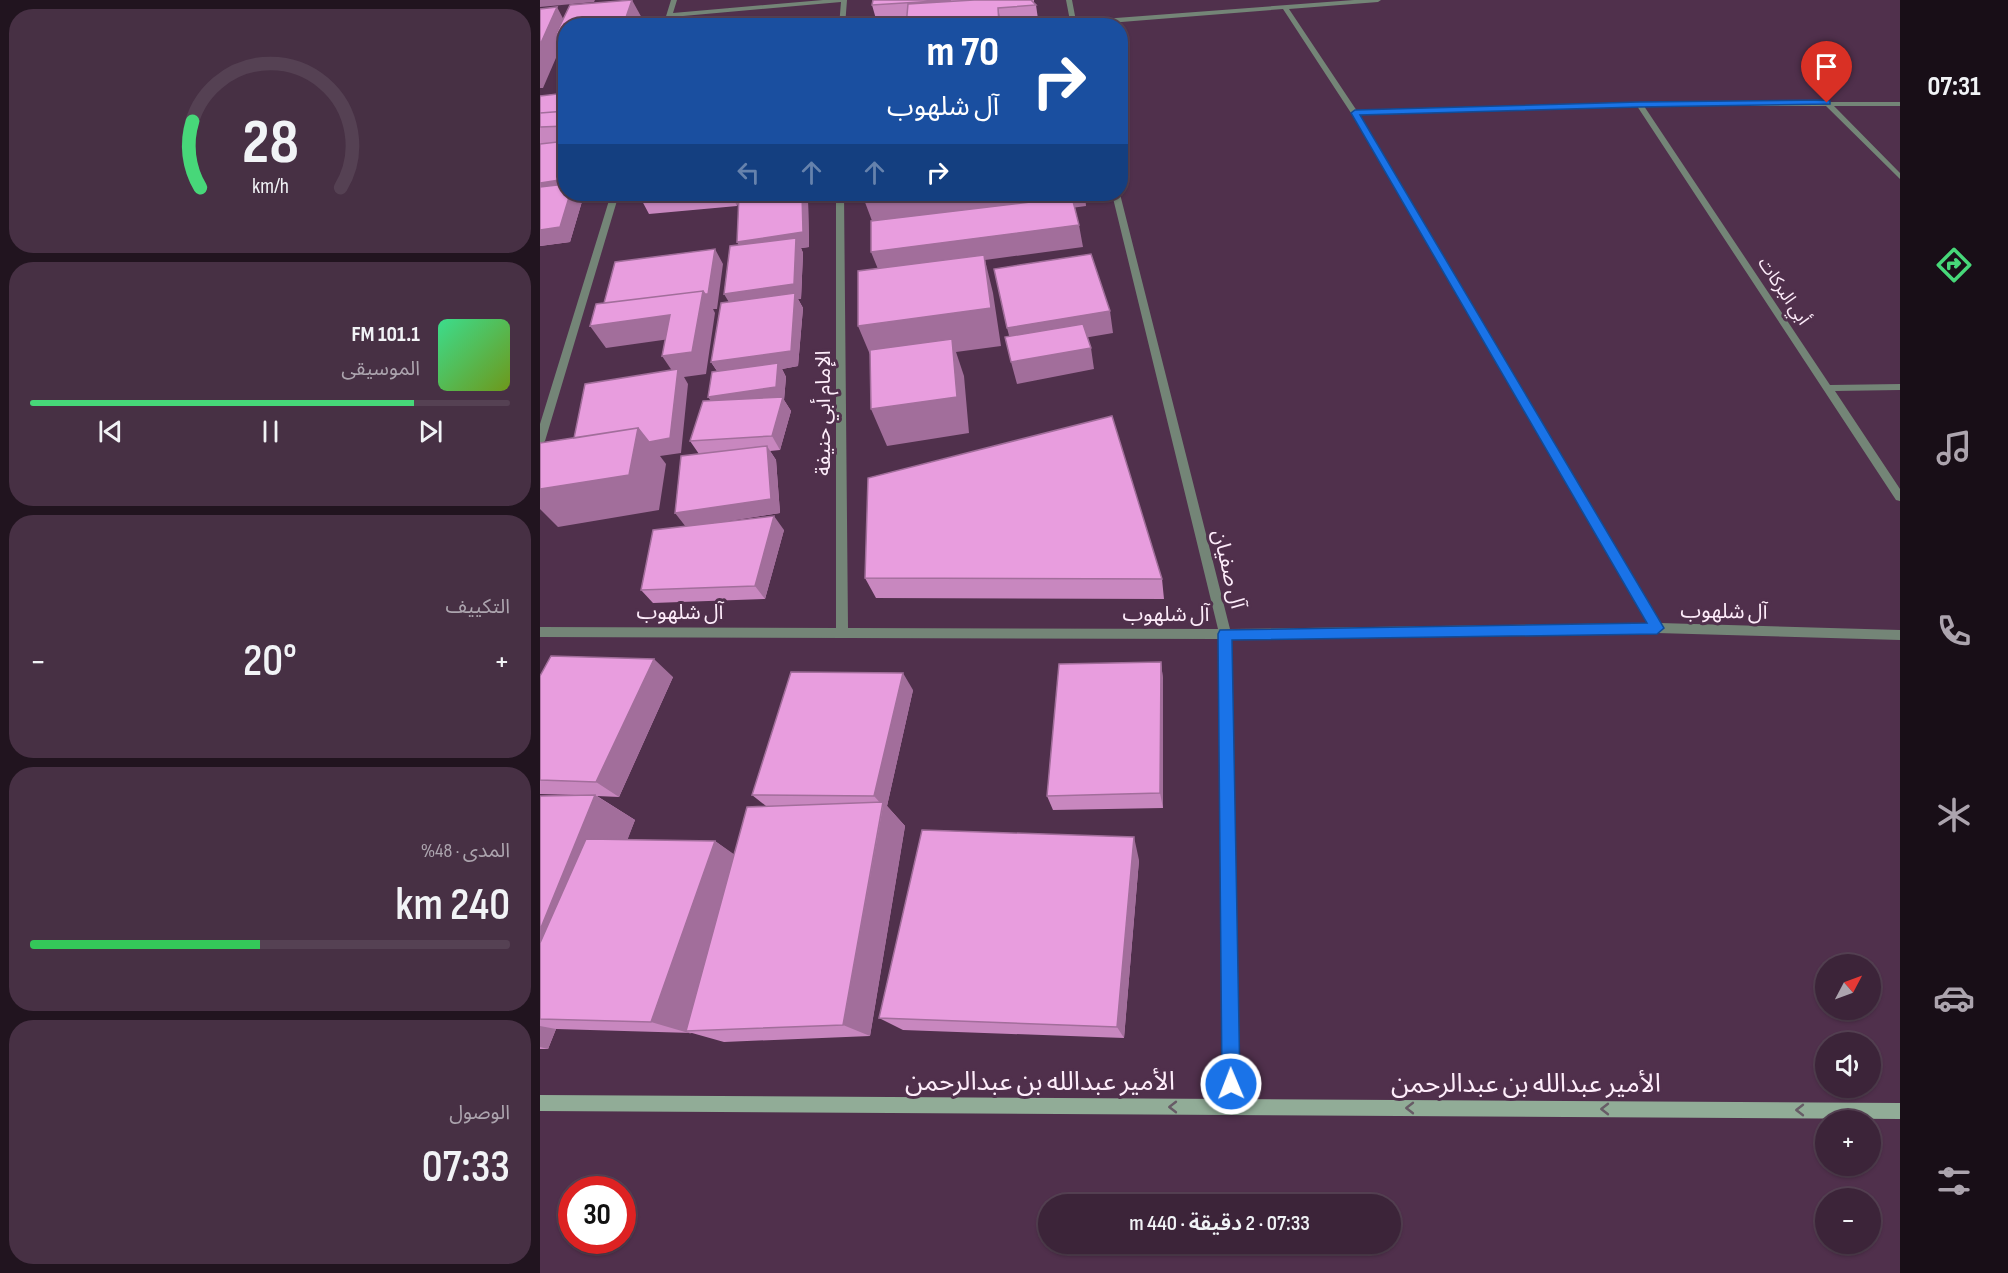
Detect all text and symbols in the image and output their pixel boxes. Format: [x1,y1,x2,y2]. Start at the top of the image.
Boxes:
text: 70 m [926,27,999,78]
pin [1801,41,1852,103]
icon: right [1020,42,1098,120]
icon: arrive [1810,50,1843,83]
text: 07:31 [1927,71,1981,103]
text: آل شلهوب [887,91,999,123]
text: 28 [242,106,298,181]
icon: left [732,156,765,189]
icon: ahead [795,156,828,189]
icon: ahead [858,156,891,189]
icon: right [921,156,954,189]
text: km/h [251,174,289,199]
icon: directions [1933,244,1975,286]
street label: أبي البركات [1751,253,1815,330]
text: 101.1 FM [351,321,420,348]
street label: الإمام أبي حنيفة [810,350,839,476]
text: الموسيقى [341,357,420,381]
icon: previous [94,415,127,448]
icon: pause [254,415,287,448]
icon: next [414,415,447,448]
icon: music [1933,427,1975,469]
street label: آل صفيان [1207,527,1251,612]
text: التكييف [446,595,510,619]
street label: آل شلهوب [1680,598,1769,625]
street label: آل شلهوب [636,600,724,625]
street label: آل شلهوب [1122,602,1210,627]
icon: phone [1933,610,1975,652]
text: 20° [243,634,297,689]
text: − [30,642,46,682]
text: + [494,642,510,682]
icon: climate [1933,794,1975,836]
text: المدى · 48% [421,839,510,863]
text: 240 km [395,878,510,933]
north arrow [1815,954,1881,1020]
map controls [1815,954,1881,1254]
icon: car [1933,977,1975,1019]
button: sound [1815,1032,1881,1098]
position arrow [1199,1052,1263,1116]
street label: الأمير عبدالله بن عبدالرحمن [905,1067,1175,1098]
street label: الأمير عبدالله بن عبدالرحمن [1391,1069,1661,1100]
text: الوصول [449,1101,510,1125]
one-way arrow [1168,1101,1177,1113]
one-way arrow [1405,1102,1414,1114]
one-way arrow [1600,1103,1609,1115]
one-way arrow [1795,1104,1804,1116]
button: + [1815,1110,1881,1176]
text: 07:33 [422,1140,510,1195]
icon: filters [1933,1160,1975,1202]
speed limit sign: 30 [558,1176,636,1254]
button: − [1815,1188,1881,1254]
text: 07:33 · 2 دقيقة · 440 m [1129,1210,1310,1237]

